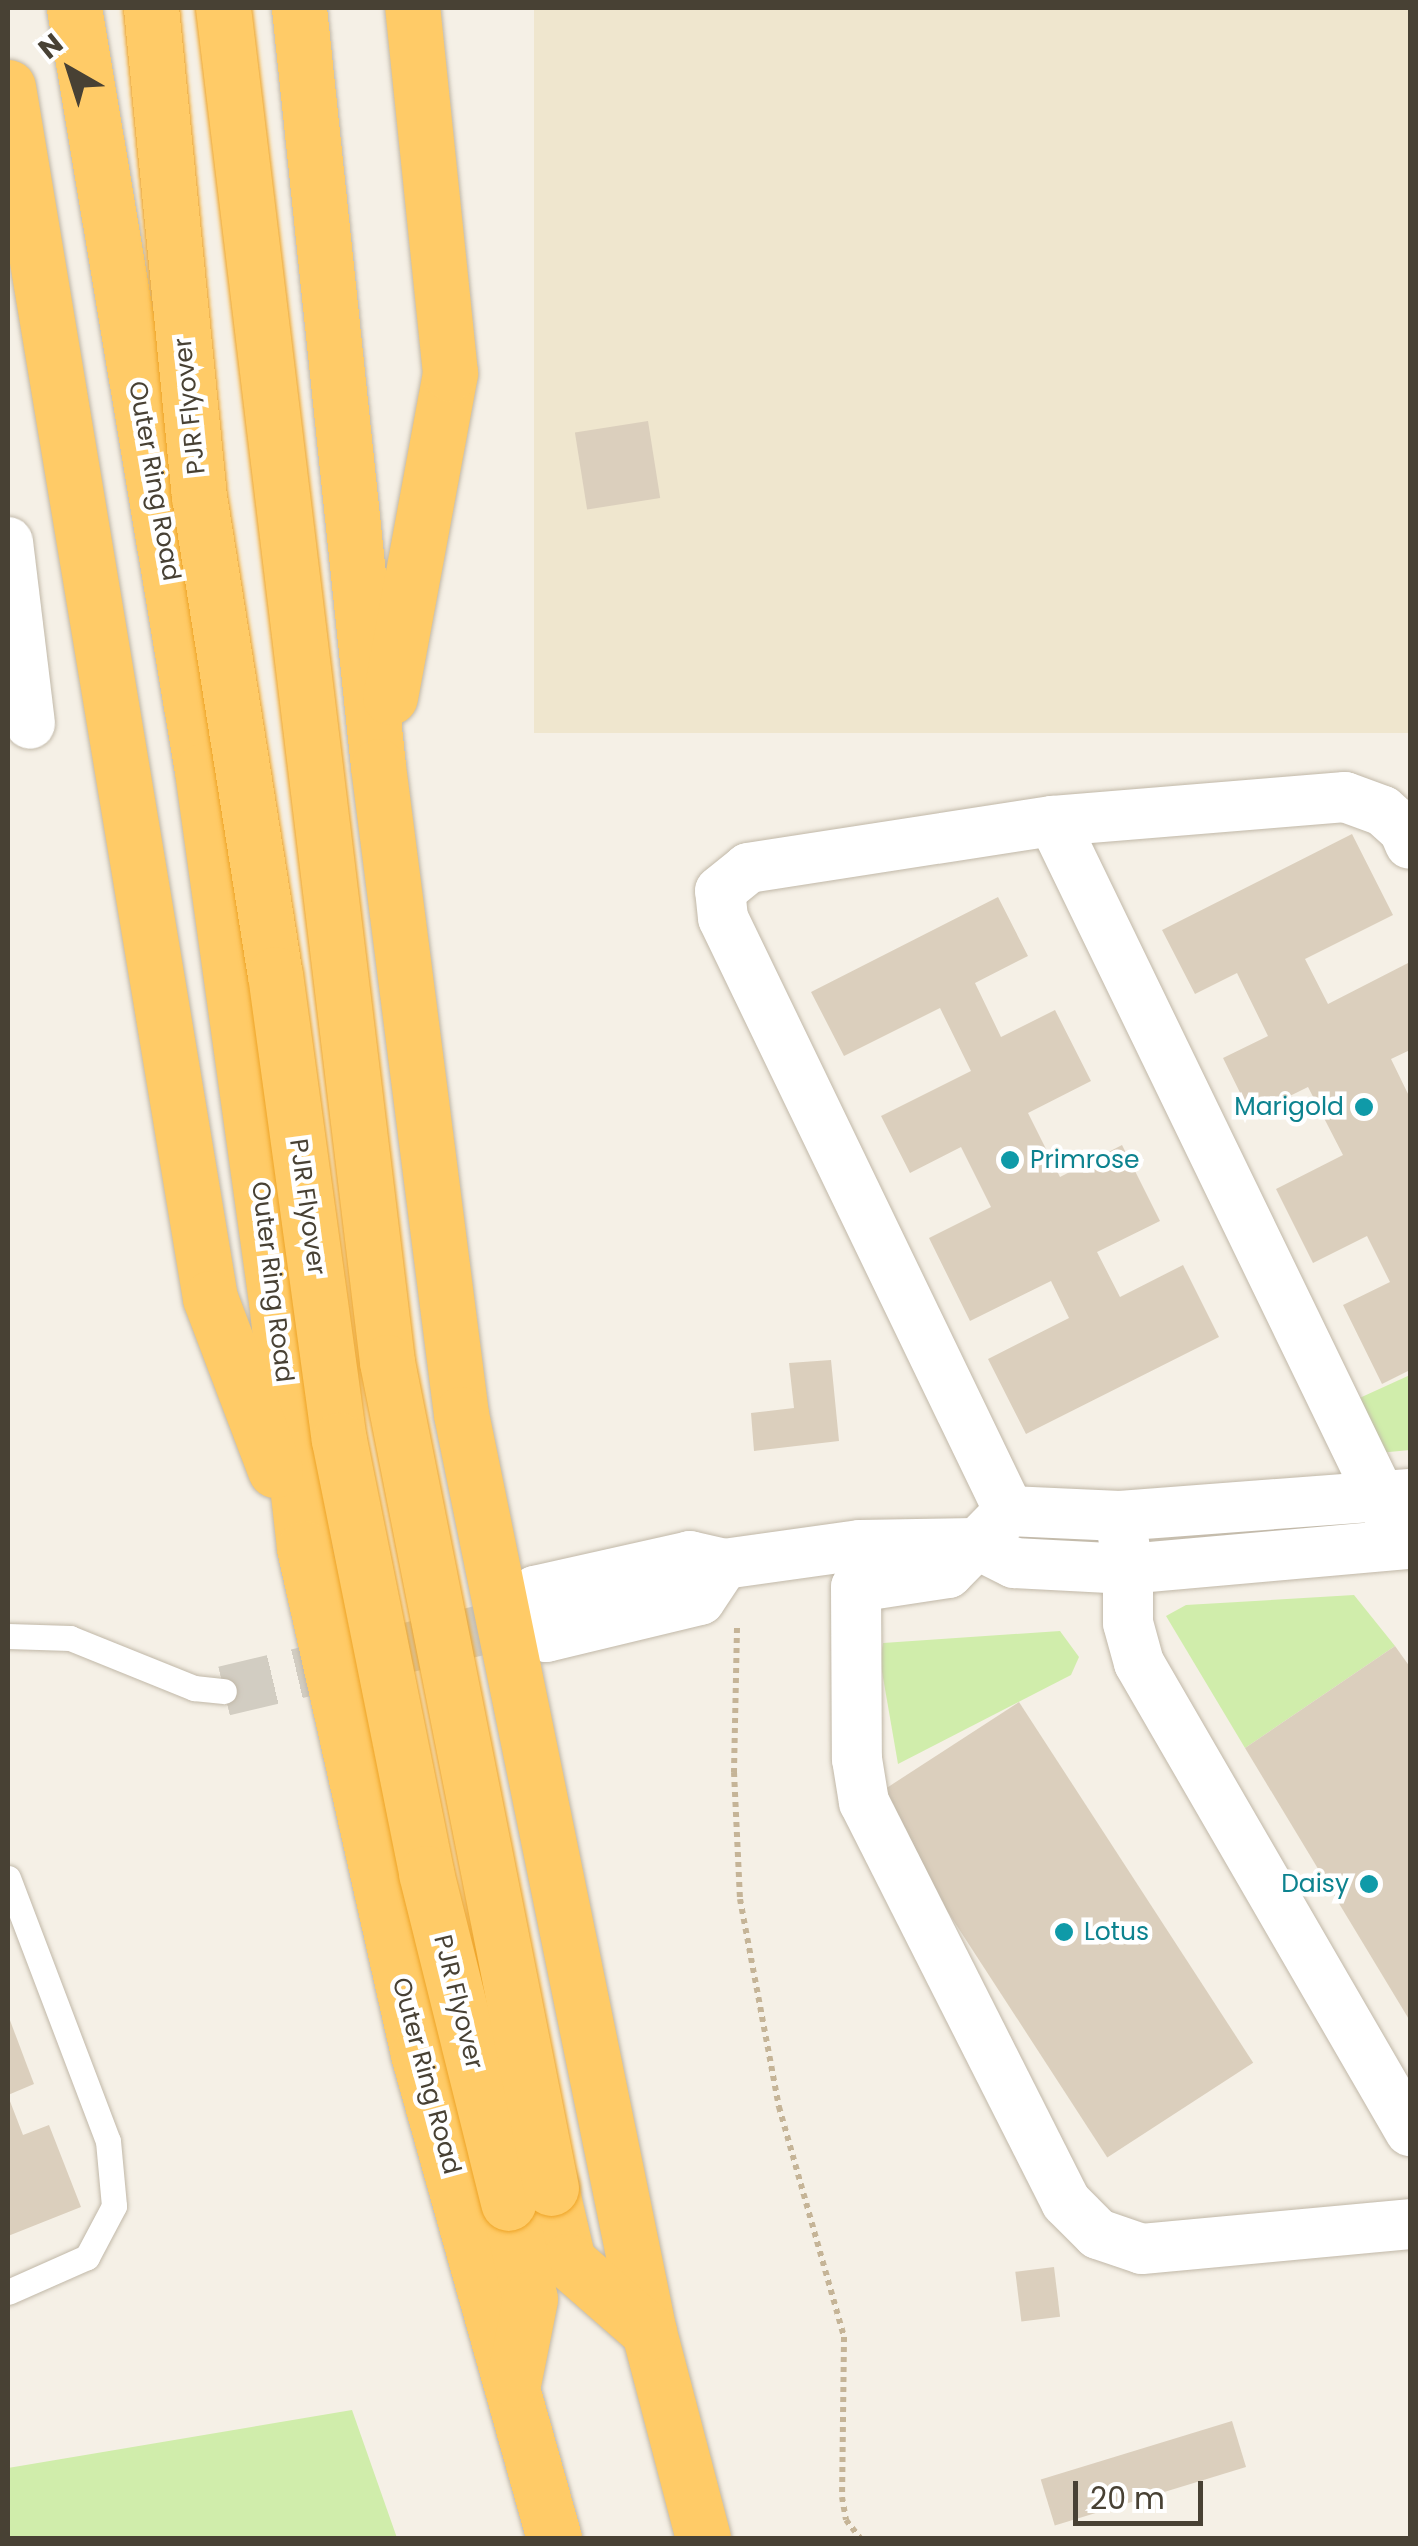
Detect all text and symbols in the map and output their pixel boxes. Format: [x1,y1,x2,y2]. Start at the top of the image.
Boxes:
north arrow [20,20,120,120]
text: N [30,25,71,68]
street label: PJR Flyover [168,336,212,476]
street label: Outer Ring Road [122,379,186,583]
place label: Marigold [1234,1092,1344,1122]
marker: Marigold [1353,1096,1375,1118]
street label: PJR Flyover [283,1137,331,1277]
place label: Primrose [1030,1145,1140,1175]
marker: Primrose [999,1149,1021,1171]
street label: Outer Ring Road [245,1180,299,1384]
place label: Daisy [1281,1869,1349,1899]
marker: Daisy [1358,1873,1380,1895]
place label: Lotus [1084,1917,1149,1947]
marker: Lotus [1053,1921,1075,1943]
street label: PJR Flyover [427,1932,489,2072]
street label: Outer Ring Road [385,1974,467,2178]
scale bar [1078,2461,1208,2523]
text: 20 m [1090,2477,1165,2520]

